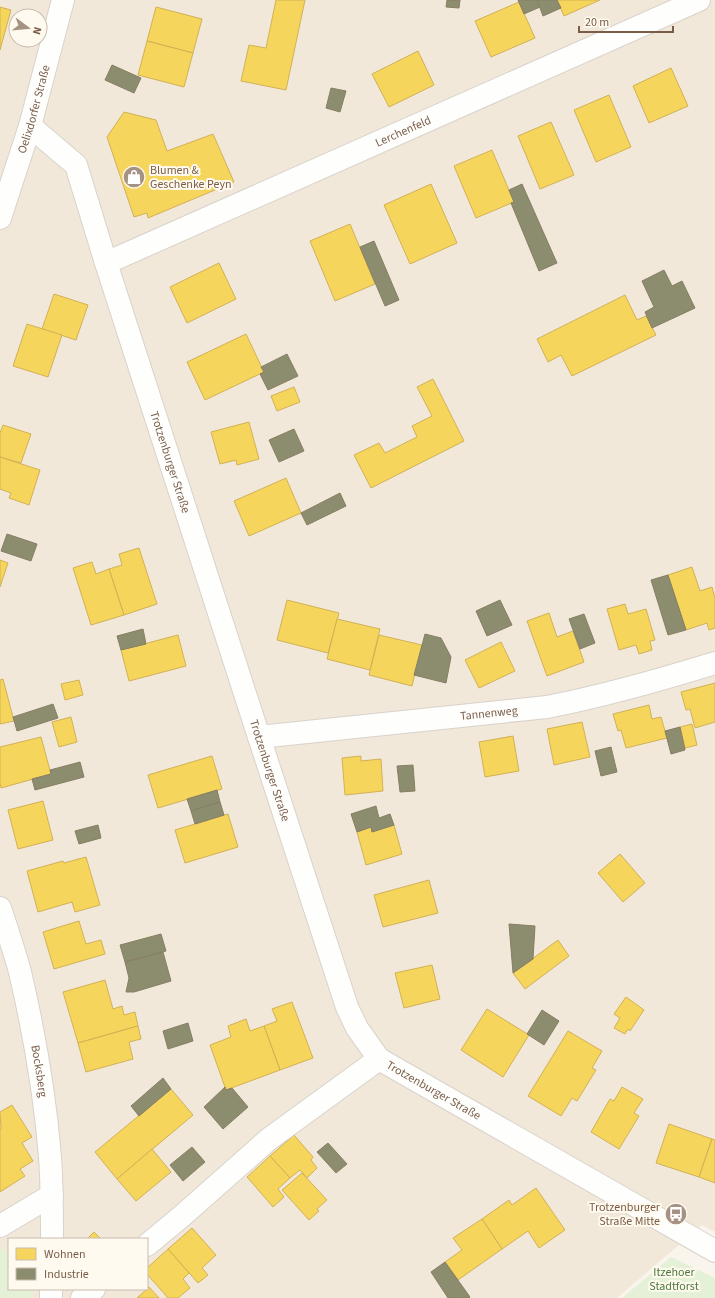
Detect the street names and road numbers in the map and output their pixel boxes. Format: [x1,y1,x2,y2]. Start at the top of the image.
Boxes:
street label: Oelixdorfer Straße [13,63,54,156]
street label: Lerchenfeld [373,111,434,151]
street label: Trotzenburger Straße [146,409,195,515]
street label: Tannenweg [459,702,518,725]
street label: Trotzenburger Straße [245,717,294,824]
street label: Bocksberg [27,1043,52,1098]
street label: Trotzenburger Straße [383,1056,484,1124]

